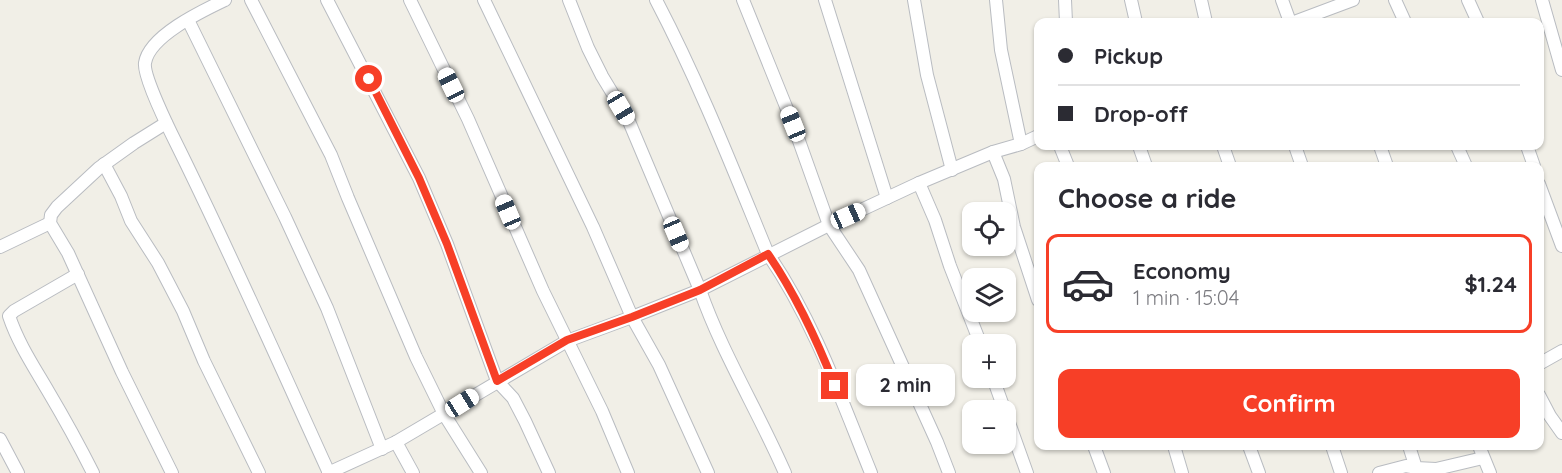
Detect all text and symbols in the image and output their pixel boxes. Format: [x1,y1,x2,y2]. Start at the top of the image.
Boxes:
text: Pickup [1094,42,1163,70]
route start [355,65,382,92]
car [435,65,467,105]
car [604,88,638,128]
text: Drop-off [1094,100,1188,128]
car [778,104,808,144]
text: Choose a ride [1058,181,1236,215]
car [493,192,523,232]
car [828,200,868,232]
map controls [962,202,1016,454]
button: locate [962,202,1016,256]
car [661,214,691,254]
icon: car [1061,257,1115,311]
text: Economy [1133,257,1231,285]
button: layers [962,268,1016,322]
text: $1.24 [1464,270,1517,298]
text: 1 min · 15:04 [1133,285,1239,310]
button: + [962,334,1016,388]
callout: 2 min [856,365,955,407]
button: Confirm [1058,369,1520,438]
route end [821,372,848,399]
text: 2 min [879,372,932,397]
car [442,386,482,420]
button: − [962,400,1016,454]

